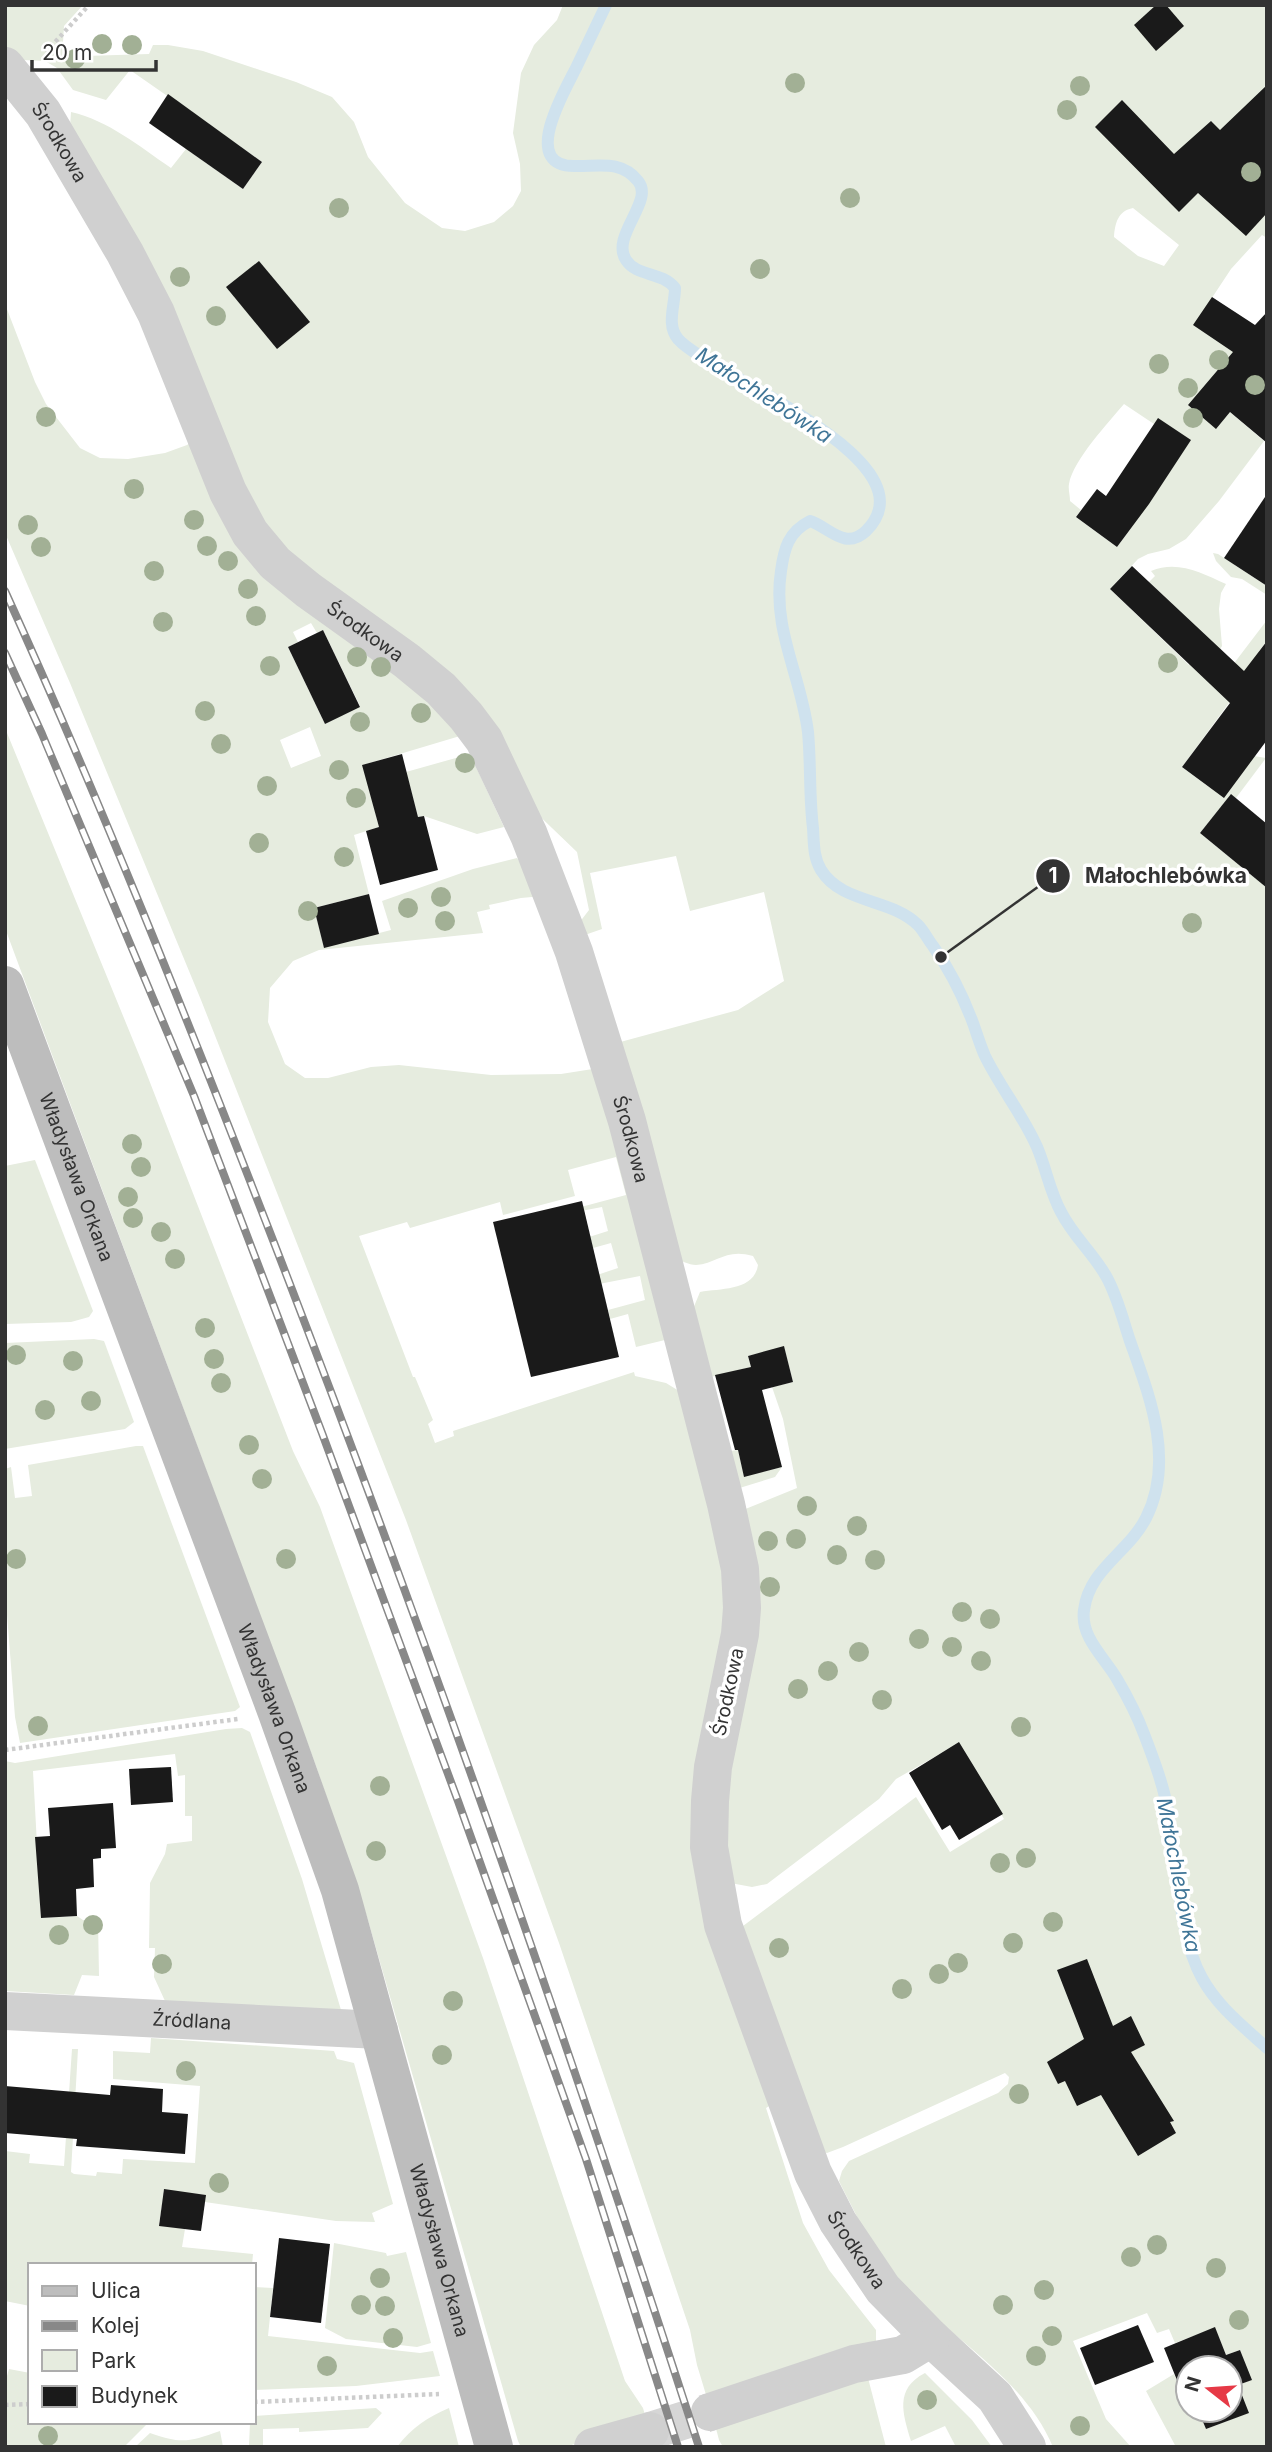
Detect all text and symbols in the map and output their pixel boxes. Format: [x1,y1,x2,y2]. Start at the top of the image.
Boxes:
scale bar [32,28,156,72]
text: 20 m [42,40,92,65]
street label: Środkowa [27,97,92,186]
water label: Małochlebówka [691,342,837,448]
street label: Środkowa [322,596,408,667]
callout: Małochlebówka [1036,855,1261,897]
text: 1 [1048,863,1058,888]
text: Małochlebówka [1085,863,1247,888]
street label: Władysława Orkana [35,1089,119,1265]
street label: Środkowa [608,1092,654,1185]
street label: Władysława Orkana [233,1621,316,1796]
street label: Środkowa [707,1646,749,1738]
water label: Małochlebówka [1152,1795,1206,1955]
street label: Źródlana [152,2006,232,2034]
street label: Władysława Orkana [405,2161,475,2339]
street label: Środkowa [823,2207,891,2293]
legend [28,2263,256,2424]
text: Ulica [91,2278,141,2303]
text: Kolej [91,2313,139,2338]
text: Park [91,2348,136,2373]
north arrow [1174,2354,1244,2424]
text: N [1180,2374,1206,2394]
text: Budynek [91,2383,179,2408]

